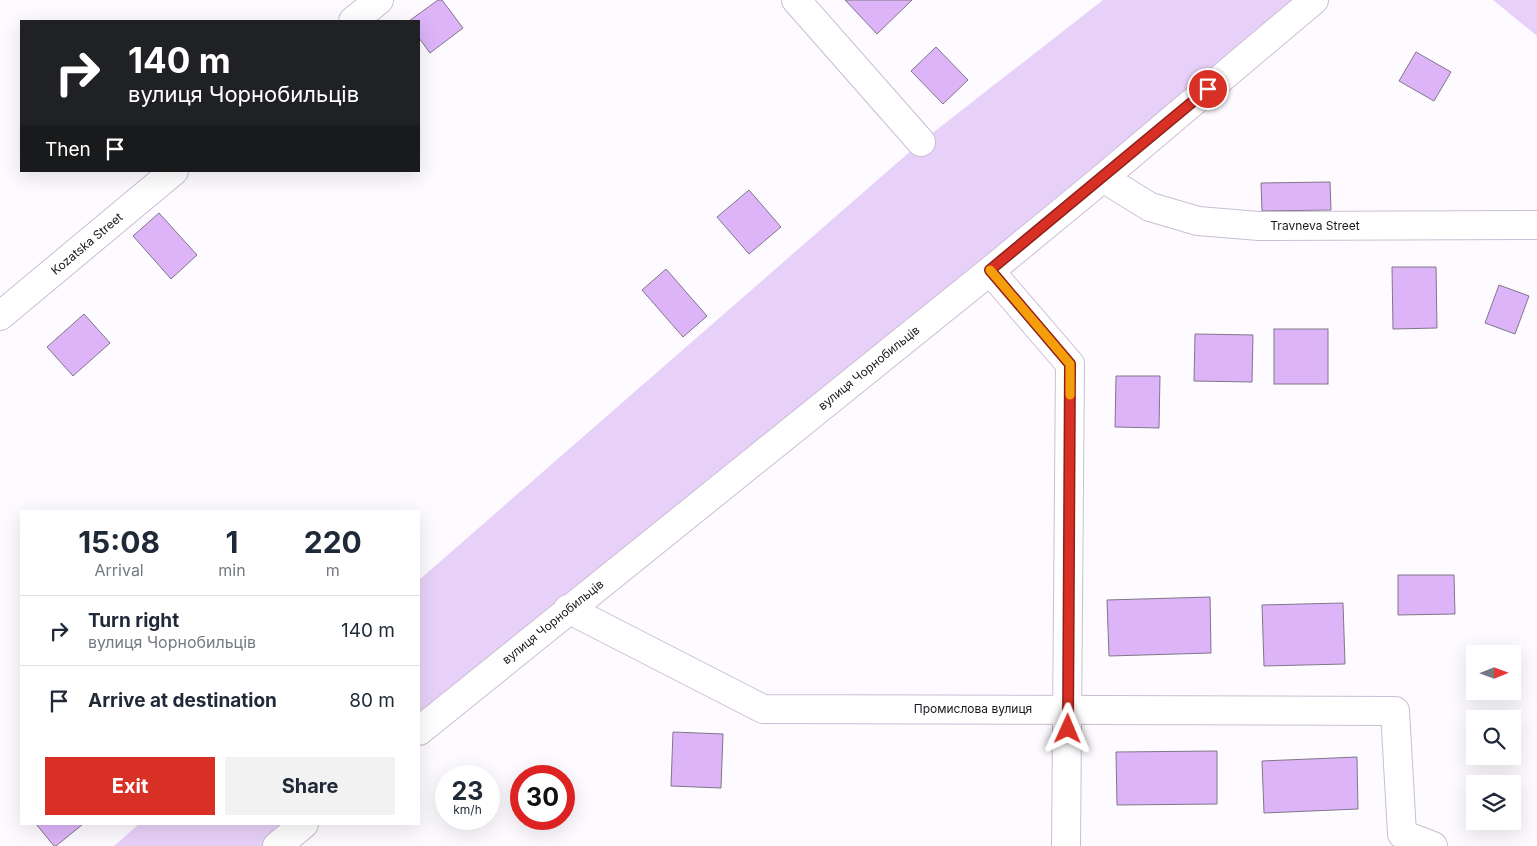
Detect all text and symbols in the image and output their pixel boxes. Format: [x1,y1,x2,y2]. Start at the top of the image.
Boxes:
text: 140 m [128,39,231,81]
icon: right [45,40,110,105]
pin [1187,68,1229,110]
icon: arrive [1194,75,1222,103]
text: вулиця Чорнобильців [128,81,359,107]
icon: arrive [101,135,129,163]
text: Then [45,138,91,161]
street label: Kozatska Street [48,209,126,278]
street label: Travneva Street [1270,218,1360,233]
street label: вулиця Чорнобильців [815,322,923,413]
text: 15:08 [78,524,160,560]
text: 1 [225,524,238,560]
text: 220 [304,524,362,560]
text: Arrival [95,560,144,580]
text: min [218,560,246,580]
text: m [326,560,340,580]
street label: вулиця Чорнобильців [499,576,607,667]
text: Turn right [88,609,179,632]
icon: right [45,617,73,645]
text: 140 m [341,619,395,642]
text: вулиця Чорнобильців [88,632,256,652]
north arrow [1466,645,1521,700]
map controls [1466,645,1521,830]
icon: arrive [45,687,73,715]
text: Arrive at destination [88,689,277,712]
text: 80 m [349,689,395,712]
street label: Промислова вулиця [914,701,1032,716]
position arrow [1041,702,1093,754]
button: search [1466,710,1521,765]
button: Exit [45,757,215,815]
button: Share [225,757,395,815]
speed limit sign: 30 [510,765,575,830]
button: layers [1466,775,1521,830]
text: 23 [452,776,483,806]
text: km/h [453,802,482,817]

